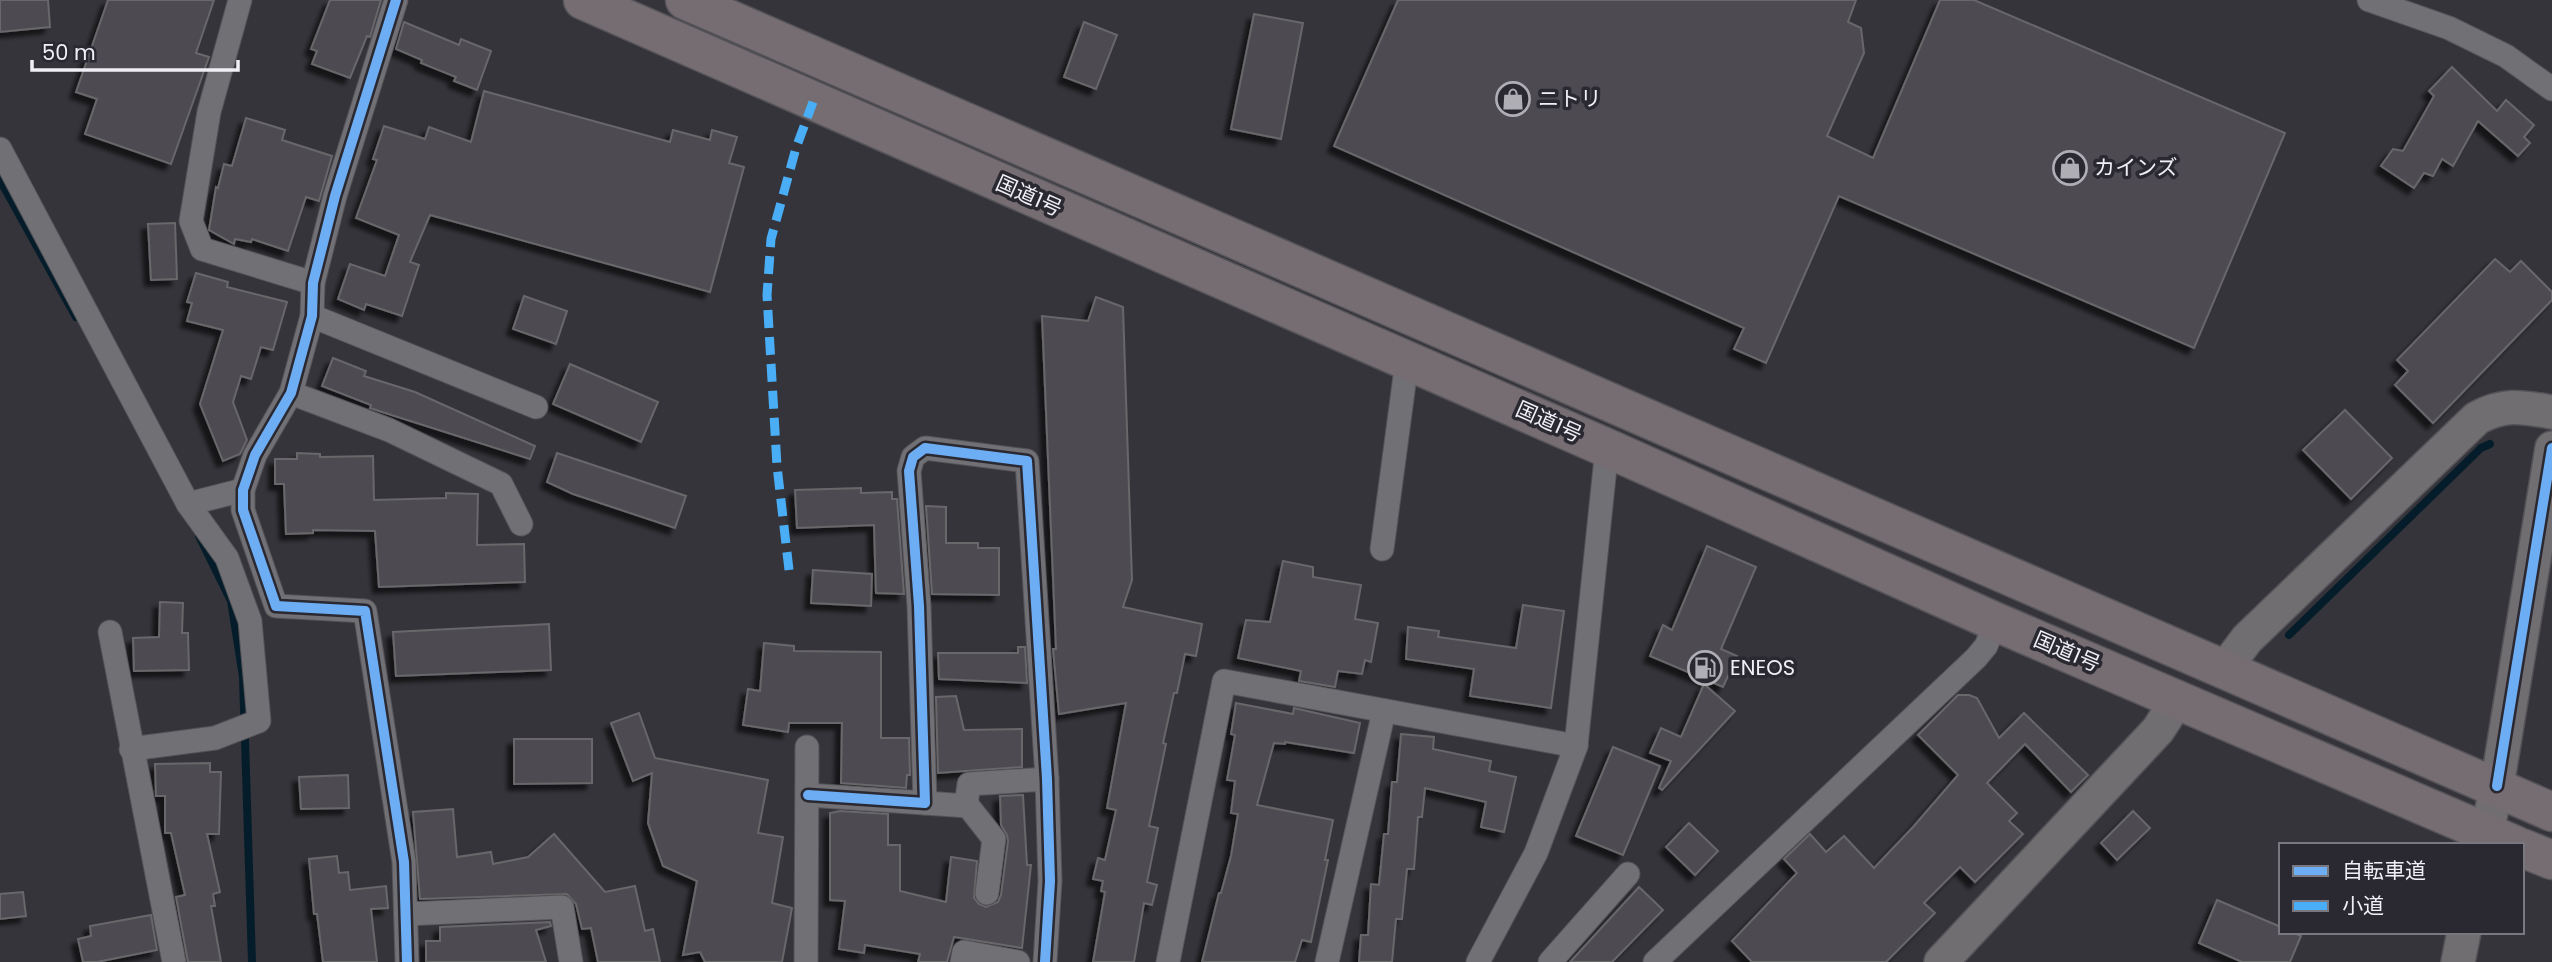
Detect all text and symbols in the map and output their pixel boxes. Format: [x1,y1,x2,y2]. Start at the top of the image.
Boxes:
scale bar [32,28,238,72]
text: 50 m [42,38,96,67]
shop icon: ニトリ [1494,80,1532,118]
place label: ニトリ [1538,84,1601,113]
shop icon: カインズ [2051,149,2089,187]
place label: カインズ [2094,153,2178,182]
street label: 国道1号 [991,168,1067,223]
street label: 国道1号 [1511,394,1587,449]
street label: 国道1号 [2029,625,2105,679]
fuel station icon: ENEOS [1686,649,1724,687]
place label: ENEOS [1730,653,1795,682]
legend [2279,843,2524,934]
text: 自転車道 [2342,856,2426,885]
text: 小道 [2342,891,2384,920]

